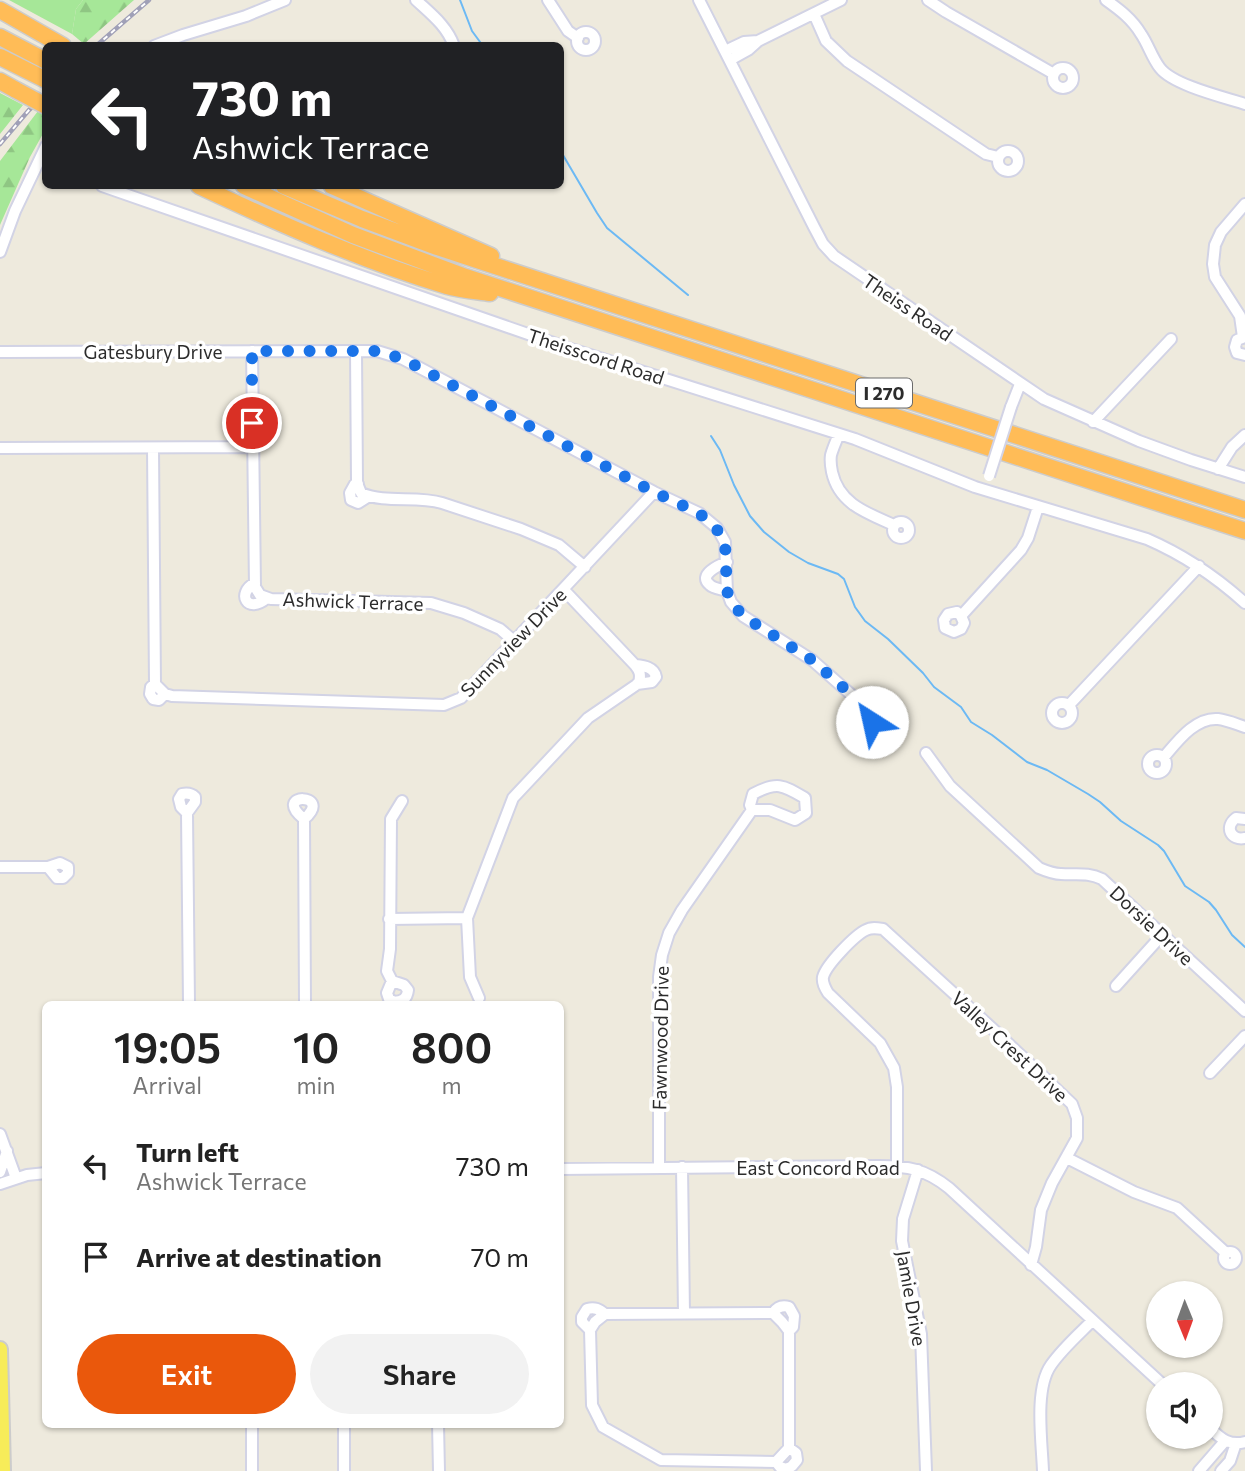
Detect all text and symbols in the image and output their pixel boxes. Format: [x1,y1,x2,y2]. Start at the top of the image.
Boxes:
text: 730 m [192,66,332,126]
icon: left [77,70,168,161]
text: Ashwick Terrace [192,126,429,166]
street label: Theiss Road [859,269,957,345]
street label: Theisscord Road [525,323,667,389]
street label: Gatesbury Drive [84,340,223,363]
road number: I 270 [856,379,912,408]
pin [222,393,282,453]
icon: arrive [233,404,271,442]
street label: Sunnyview Drive [455,583,571,701]
street label: Ashwick Terrace [282,587,424,615]
position arrow [835,685,909,759]
street label: Dorsie Drive [1106,881,1198,969]
street label: Fawnwood Drive [647,966,673,1110]
street label: Valley Crest Drive [947,986,1073,1106]
text: 19:05 [114,1020,221,1072]
text: 10 [293,1020,339,1072]
text: 800 [411,1020,492,1072]
text: Arrival [133,1071,202,1099]
text: min [296,1071,336,1099]
text: m [442,1071,462,1099]
text: Turn left [136,1136,239,1167]
icon: left [77,1147,115,1185]
text: 730 m [456,1150,529,1181]
street label: East Concord Road [736,1156,900,1179]
text: Ashwick Terrace [136,1167,307,1195]
icon: arrive [77,1238,115,1276]
text: Arrive at destination [136,1241,382,1272]
text: 70 m [471,1241,529,1272]
street label: Jamie Drive [892,1248,932,1348]
north arrow [1146,1281,1223,1358]
map controls [1146,1281,1223,1449]
button: Exit [77,1334,296,1414]
button: Share [310,1334,529,1414]
button: sound [1146,1372,1223,1449]

